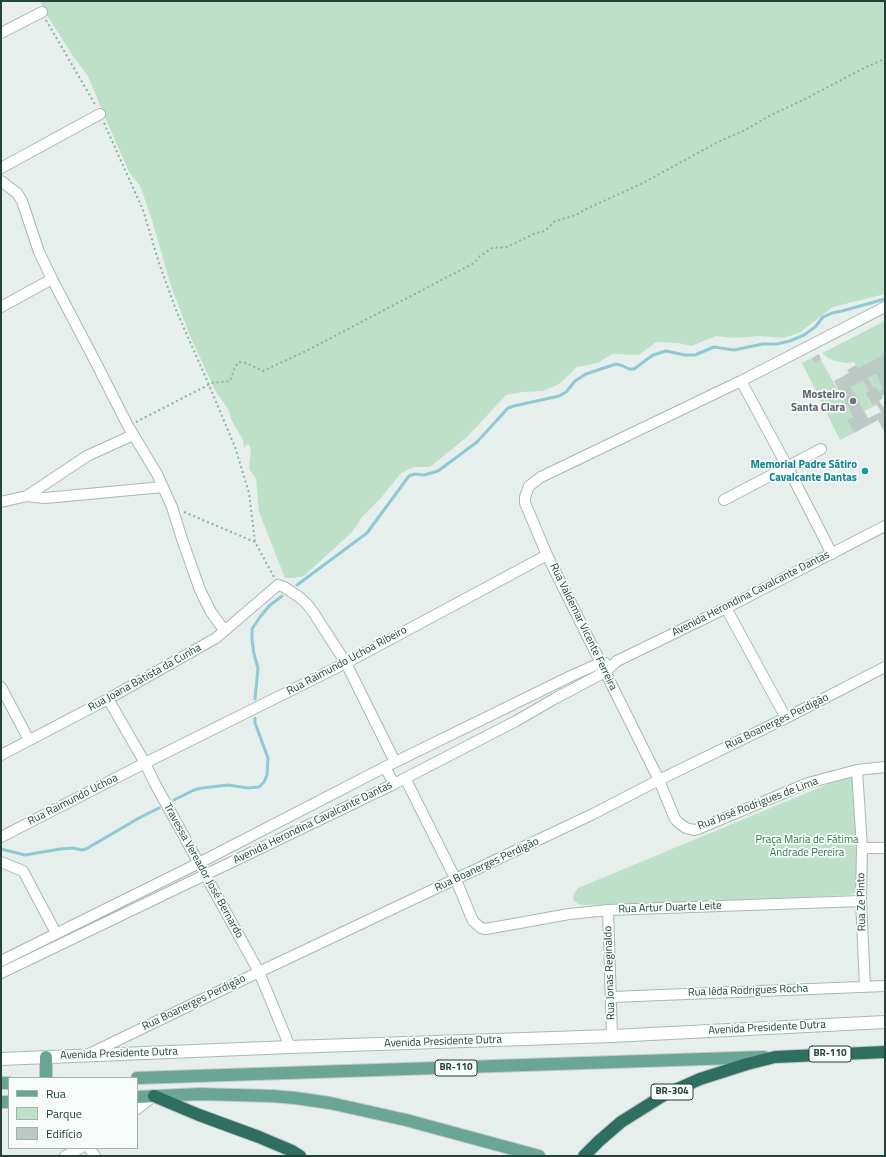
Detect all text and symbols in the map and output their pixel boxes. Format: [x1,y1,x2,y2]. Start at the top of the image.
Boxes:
place label: Mosteiro Santa Clara [791,388,845,414]
marker: Mosteiro Santa Clara [848,396,858,406]
place label: Memorial Padre Sátiro Cavalcante Dantas [750,458,857,484]
marker: Memorial Padre Sátiro Cavalcante Dantas [860,466,870,476]
street label: Avenida Herondina Cavalcante Dantas [670,548,832,640]
street label: Rua Valdemar Vicente Ferreira [546,561,620,693]
street label: Rua Raimundo Uchoa Ribeiro [285,624,409,698]
street label: Rua Joana Batista da Cunha [86,641,204,715]
street label: Rua Boanerges Perdigão [723,691,831,753]
street label: Rua Raimundo Uchoa [26,772,120,828]
street label: Rua José Rodrigues de Lima [696,775,820,833]
street label: Avenida Herondina Cavalcante Dantas [231,779,395,867]
street label: Travessa Vereador José Bernardo [160,801,246,941]
park label: Praça Maria de Fátima Andrade Pereira [755,833,859,859]
street label: Rua Boanerges Perdigão [433,835,541,895]
street label: Rua Ze Pinto [855,873,869,931]
street label: Rua Artur Duarte Leite [618,900,722,916]
street label: Rua Jonas Reginaldo [602,926,618,1020]
street label: Rua Boanerges Perdigão [140,972,248,1034]
street label: Rua Iêda Rodrigues Rocha [688,982,808,1000]
street label: Avenida Presidente Dutra [708,1018,826,1038]
street label: Avenida Presidente Dutra [384,1033,502,1051]
street label: Avenida Presidente Dutra [60,1045,178,1063]
road number: BR-110 [809,1046,851,1062]
road number: BR-110 [435,1060,477,1076]
legend [8,1077,138,1149]
text: Rua [46,1084,66,1103]
road number: BR-304 [651,1084,693,1100]
text: Parque [46,1104,82,1123]
text: Edifício [46,1124,82,1143]

